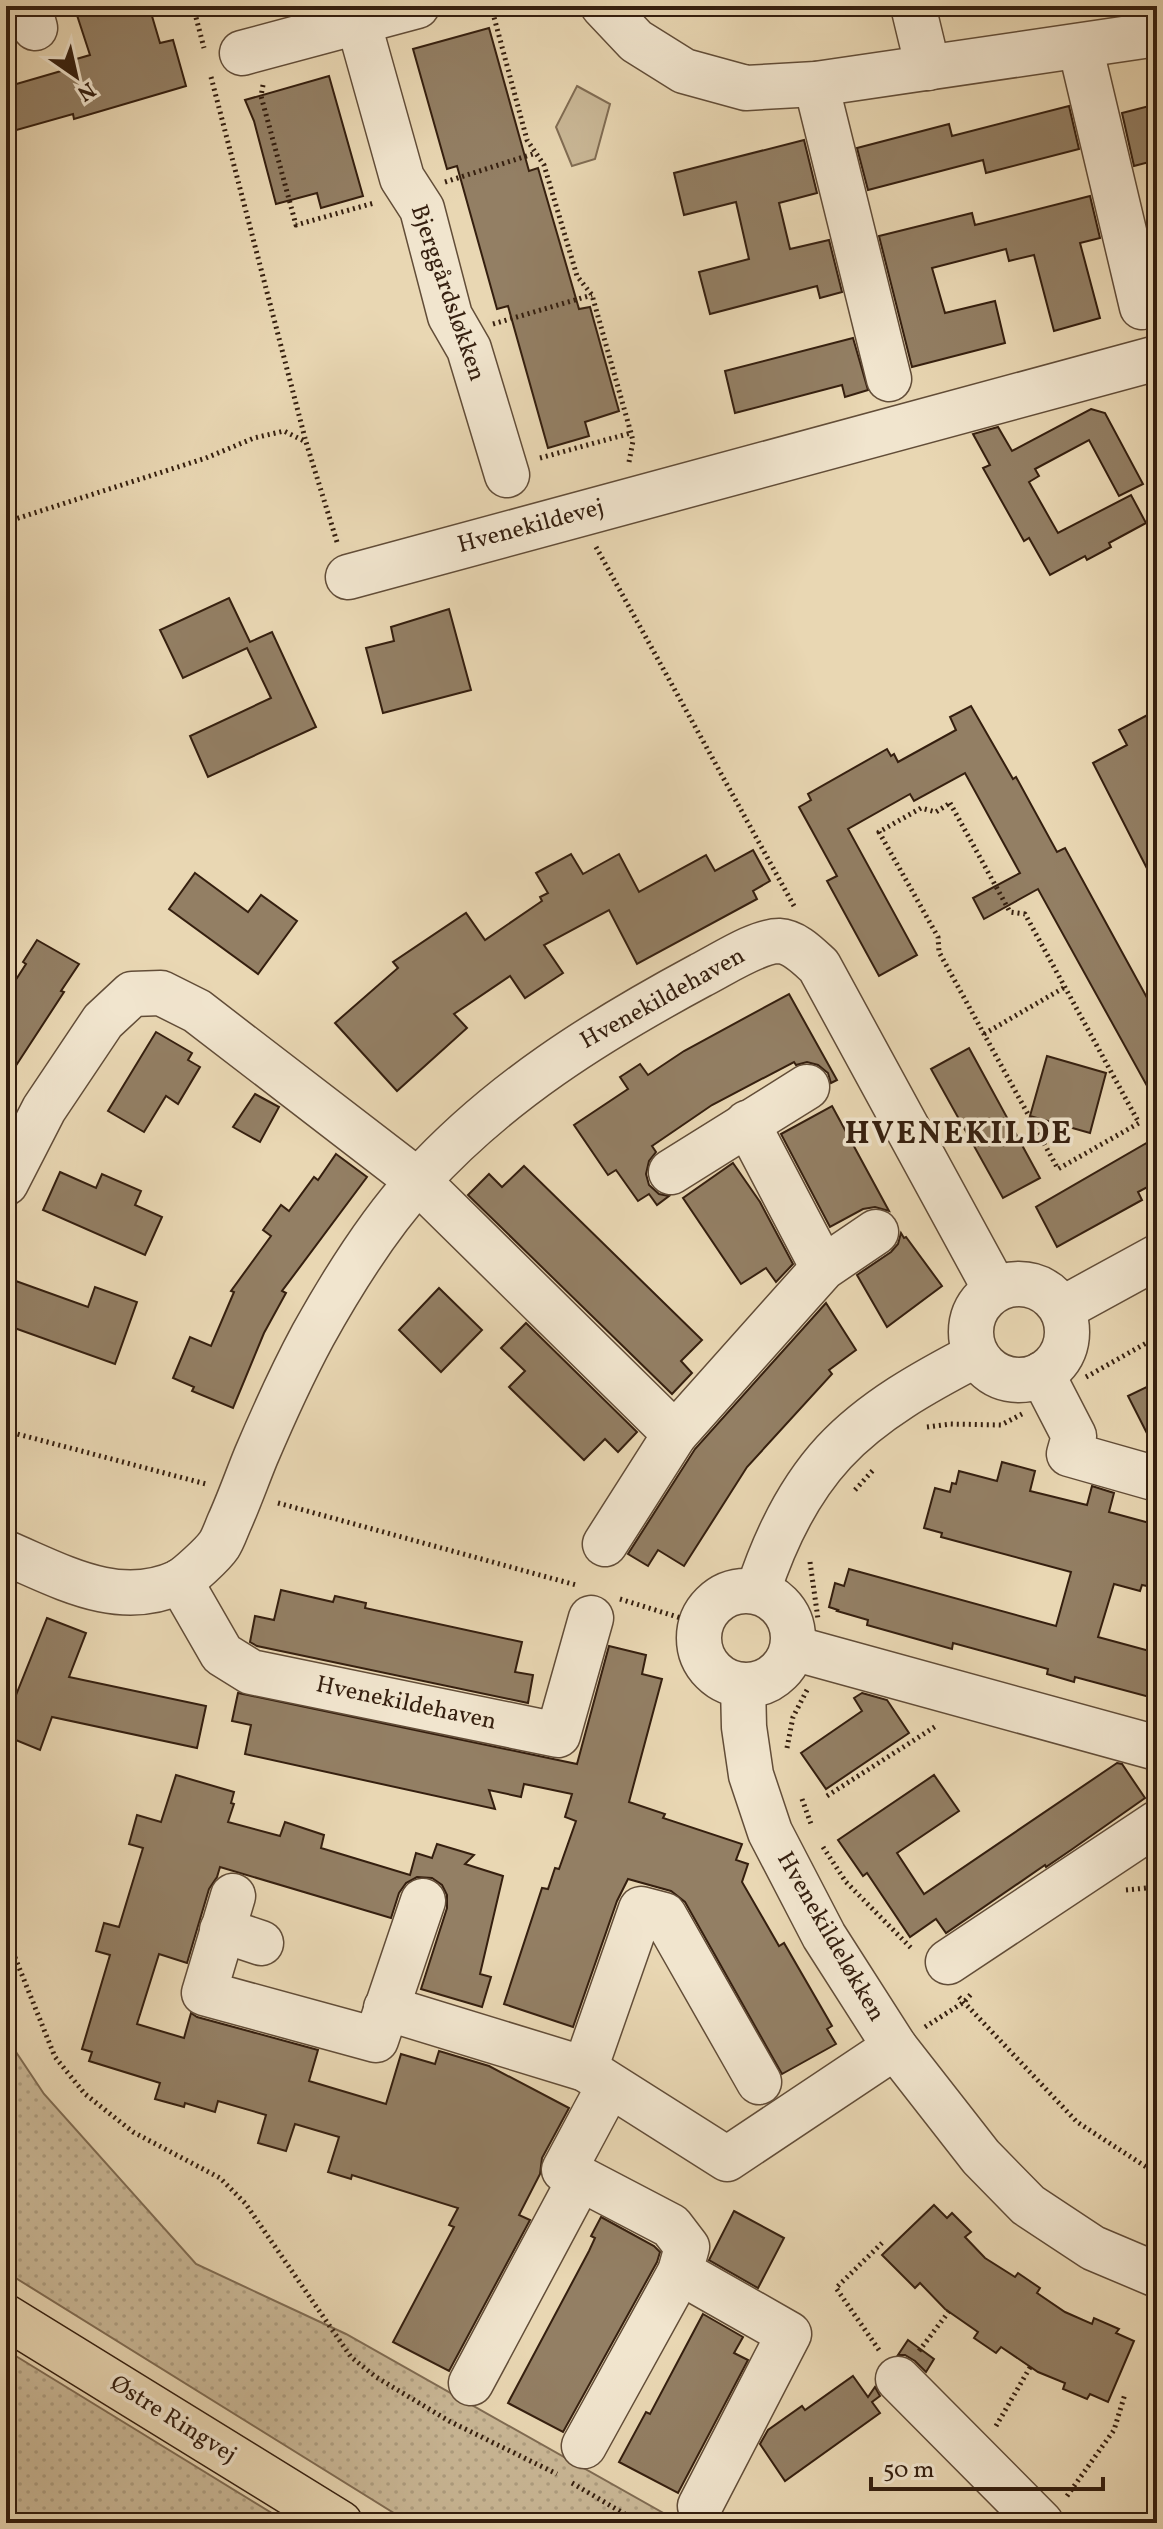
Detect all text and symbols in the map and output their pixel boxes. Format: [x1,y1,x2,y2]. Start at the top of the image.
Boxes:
north arrow [36,36,116,116]
text: N [70,73,101,108]
street label: Bjerggårdsløkken [401,200,493,386]
street label: Hvenekildevej [454,491,608,563]
street label: Hvenekildehaven [574,940,752,1058]
district label: HVENEKILDE [845,1113,1073,1157]
street label: Hvenekildehaven [313,1668,499,1740]
street label: Hvenekildeløkken [767,1846,893,2028]
street label: Østre Ringvej [103,2368,243,2472]
scale bar [871,2441,1103,2491]
text: 50 m [883,2454,935,2488]

